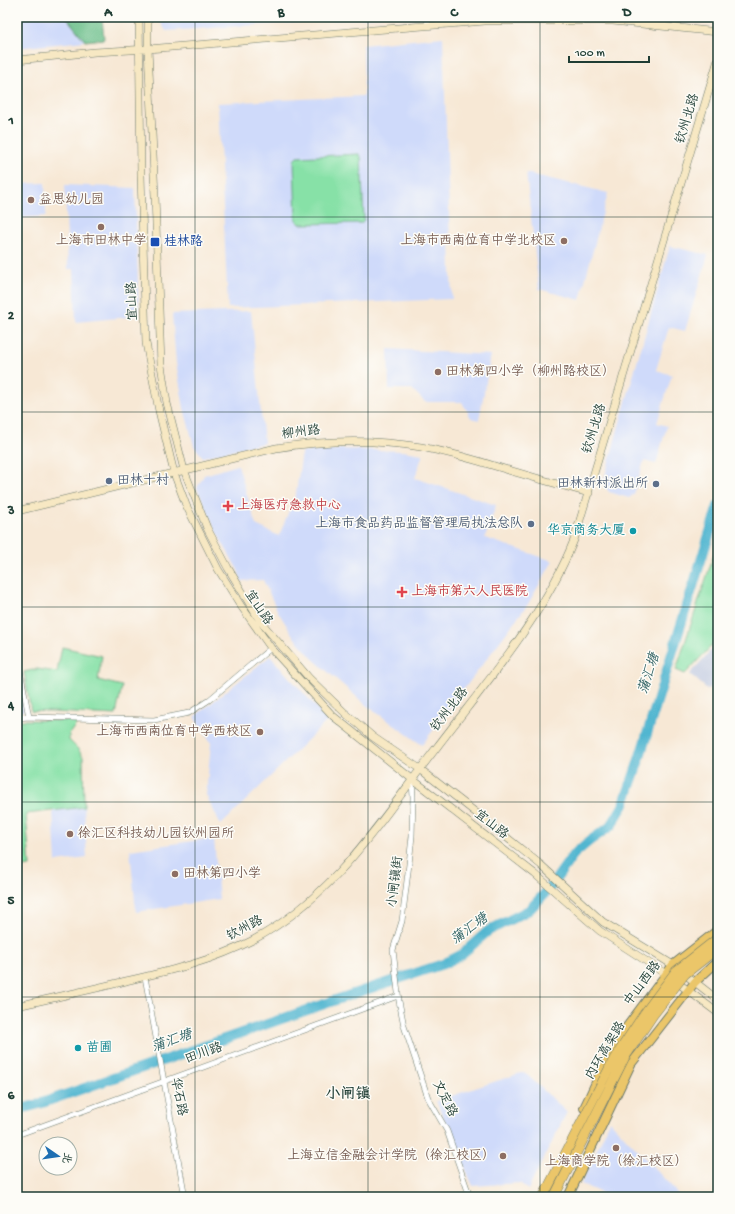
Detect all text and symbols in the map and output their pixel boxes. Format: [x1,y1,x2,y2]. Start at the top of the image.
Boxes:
text: A [103,6,113,21]
text: B [277,6,286,21]
text: C [449,6,459,21]
text: D [622,6,632,21]
scale bar [569,38,649,64]
text: 100 m [574,47,605,61]
street label: 钦州北路 [672,92,703,146]
text: 1 [7,114,14,129]
place label: 益思幼儿园 [39,192,104,208]
marker: 益思幼儿园 [26,195,36,205]
marker: 上海市田林中学 [96,222,106,232]
place label: 上海市田林中学 [55,232,147,249]
place label: 上海市西南位育中学北校区 [400,232,556,249]
place label: 桂林路 [164,233,203,250]
marker: 桂林路 [149,236,161,248]
marker: 上海市西南位育中学北校区 [559,236,569,246]
street label: 宜山路 [124,281,141,321]
text: 2 [8,309,15,324]
place label: 田林第四小学（柳州路校区） [446,363,615,380]
marker: 田林第四小学（柳州路校区） [433,367,443,377]
street label: 钦州北路 [579,402,610,456]
street label: 柳州路 [281,422,321,443]
place label: 田林十村 [117,472,169,489]
place label: 田林新村派出所 [557,475,648,492]
marker: 田林十村 [104,476,114,486]
marker: 田林新村派出所 [651,479,661,489]
place label: 上海医疗急救中心 [237,497,341,514]
marker: 上海医疗急救中心 [222,500,234,512]
text: 3 [7,504,15,519]
place label: 上海市食品药品监督管理局执法总队 [315,515,523,532]
marker: 上海市食品药品监督管理局执法总队 [526,519,536,529]
place label: 华京商务大厦 [547,522,625,539]
marker: 华京商务大厦 [628,526,638,536]
place label: 上海市第六人民医院 [411,583,528,600]
marker: 上海市第六人民医院 [396,586,408,598]
street label: 宜山路 [241,587,276,628]
water label: 蒲汇塘 [634,649,665,697]
street label: 钦州北路 [427,684,472,735]
text: 4 [7,699,15,714]
place label: 上海市西南位育中学西校区 [96,723,252,740]
marker: 上海市西南位育中学西校区 [255,727,265,737]
street label: 宜山路 [471,806,512,843]
place label: 徐汇区科技幼儿园钦州园所 [78,825,234,842]
marker: 徐汇区科技幼儿园钦州园所 [65,829,75,839]
street label: 小闸镇街 [383,855,407,909]
place label: 田林第四小学 [183,865,261,882]
marker: 田林第四小学 [170,869,180,879]
text: 5 [8,894,15,909]
water label: 蒲汇塘 [447,909,494,949]
street label: 钦州路 [224,912,266,945]
street label: 中山西路 [621,958,665,1009]
street label: 内环高架路 [582,1019,629,1083]
water label: 蒲汇塘 [149,1026,197,1057]
street label: 田川路 [183,1039,225,1068]
place label: 苗圃 [86,1040,112,1056]
marker: 苗圃 [73,1043,83,1053]
street label: 华石路 [167,1076,190,1118]
street label: 文定路 [428,1078,460,1120]
district label: 小闸镇 [325,1085,371,1104]
text: 6 [8,1089,15,1104]
north arrow [38,1136,78,1176]
marker: 上海商学院（徐汇校区） [611,1143,621,1153]
place label: 上海立信金融会计学院（徐汇校区） [287,1147,495,1164]
text: 北 [59,1151,73,1165]
marker: 上海立信金融会计学院（徐汇校区） [498,1151,508,1161]
place label: 上海商学院（徐汇校区） [544,1153,688,1170]

